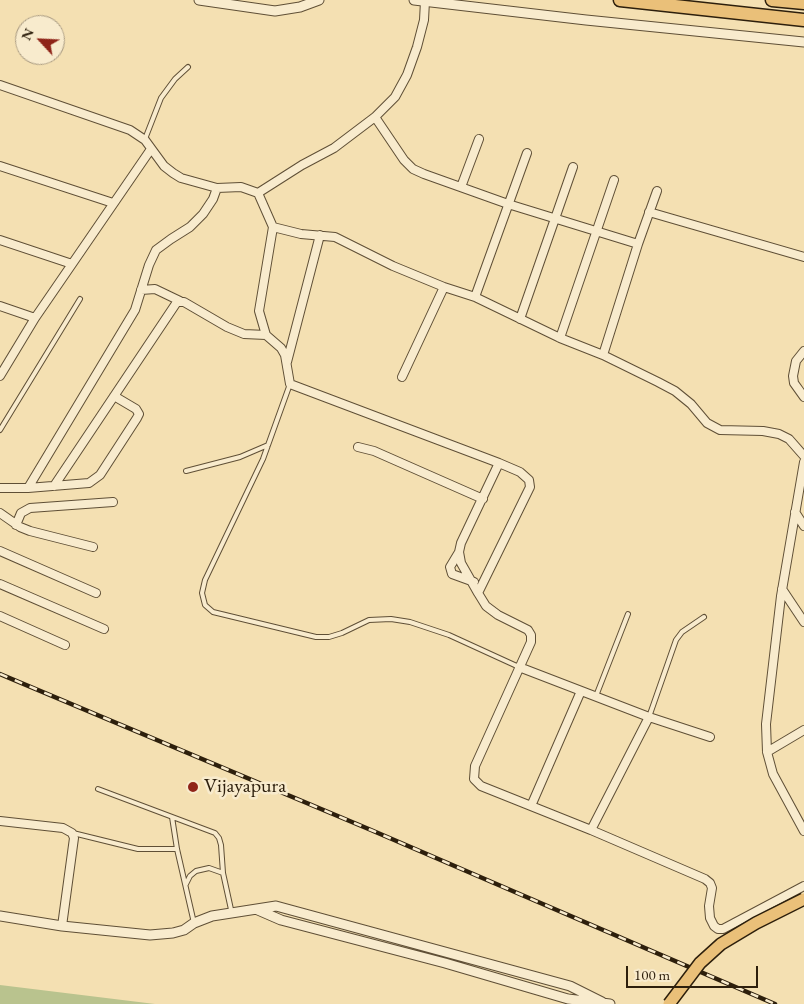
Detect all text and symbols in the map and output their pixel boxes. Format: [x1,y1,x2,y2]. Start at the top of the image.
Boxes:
north arrow [15,15,65,65]
text: N [17,25,38,43]
place label: Vijayapura [204,775,286,799]
marker: Vijayapura [186,780,200,794]
scale bar [629,956,762,988]
text: 100 m [634,965,670,984]

